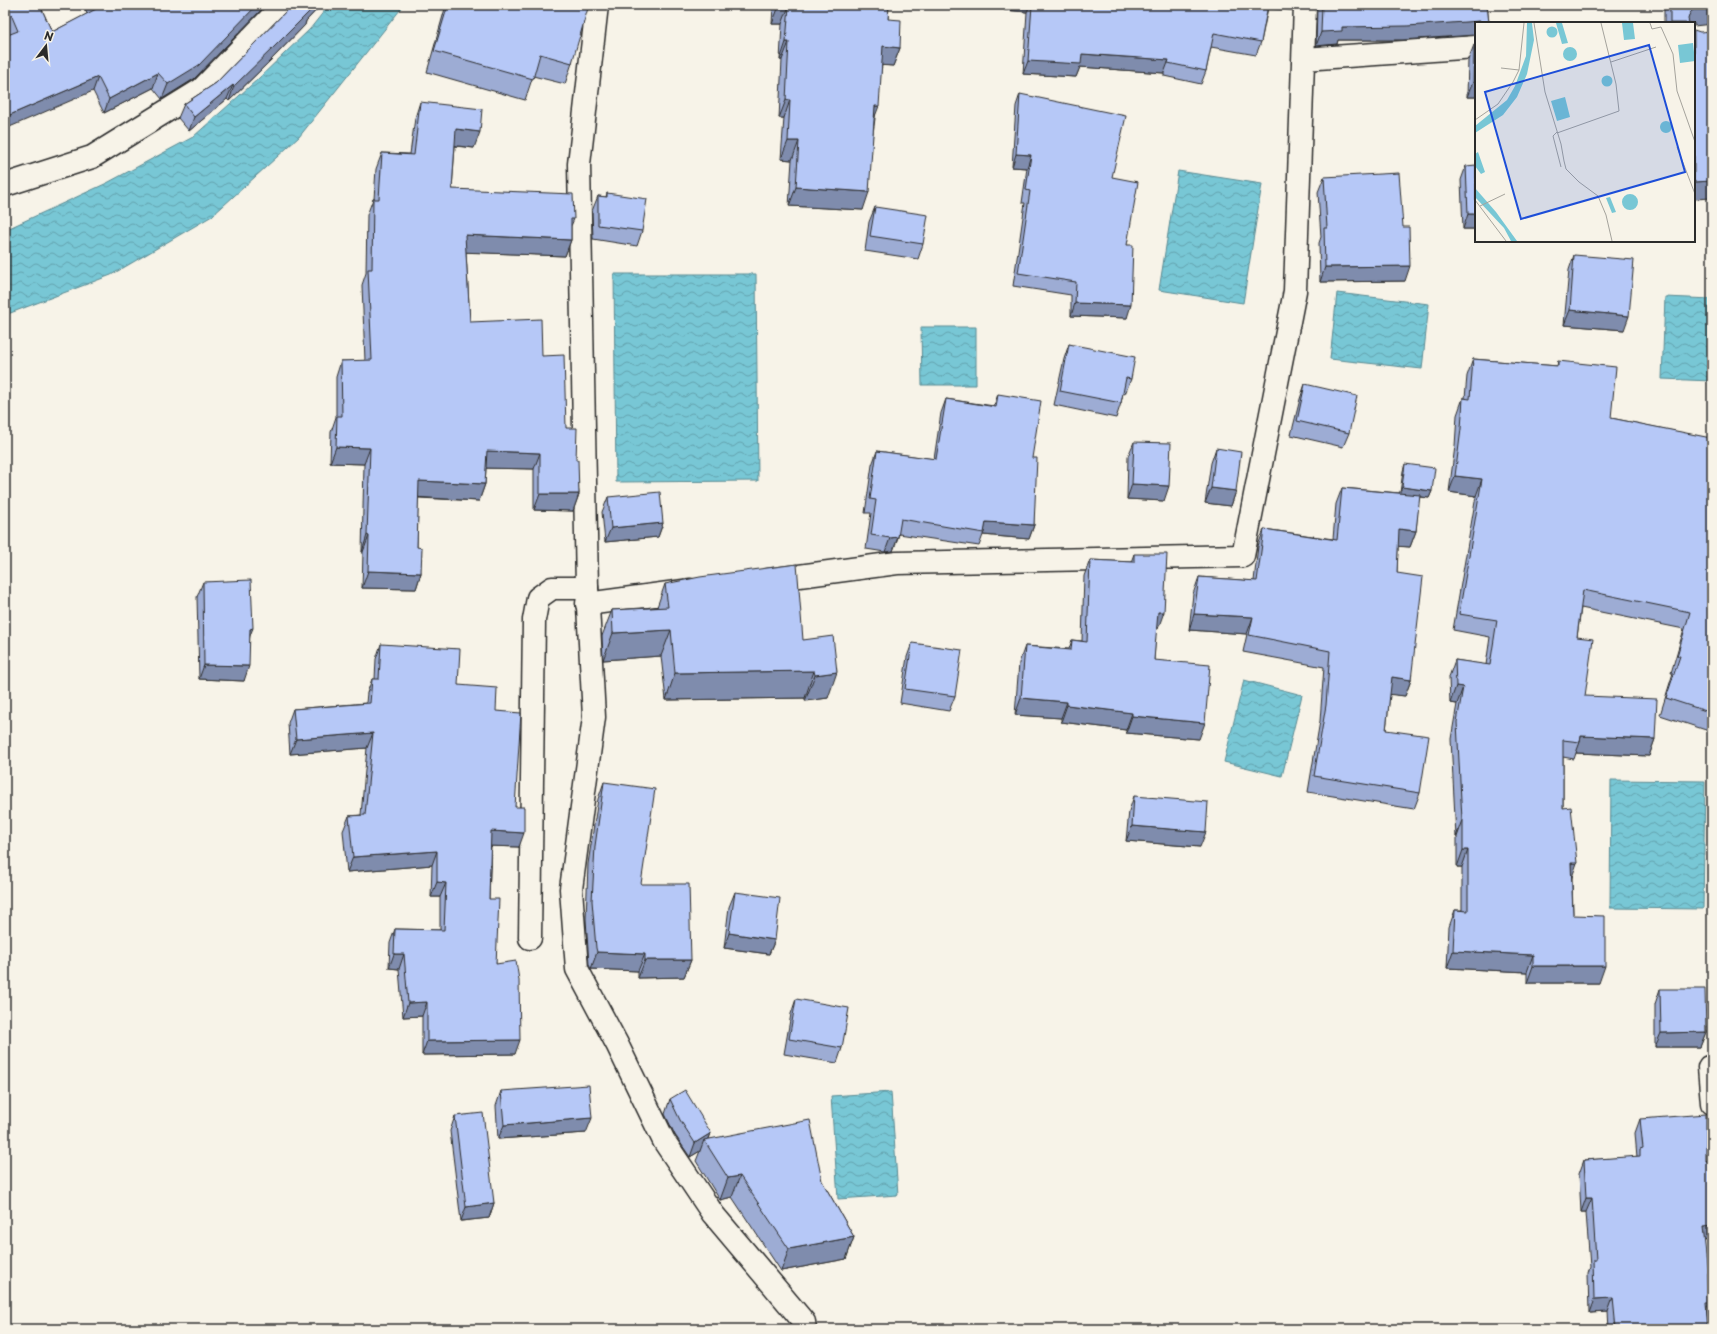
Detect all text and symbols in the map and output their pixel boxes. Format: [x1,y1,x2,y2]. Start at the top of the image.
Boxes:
inset map [1475,22,1695,242]
north arrow [26,26,66,66]
text: N [42,27,56,45]

